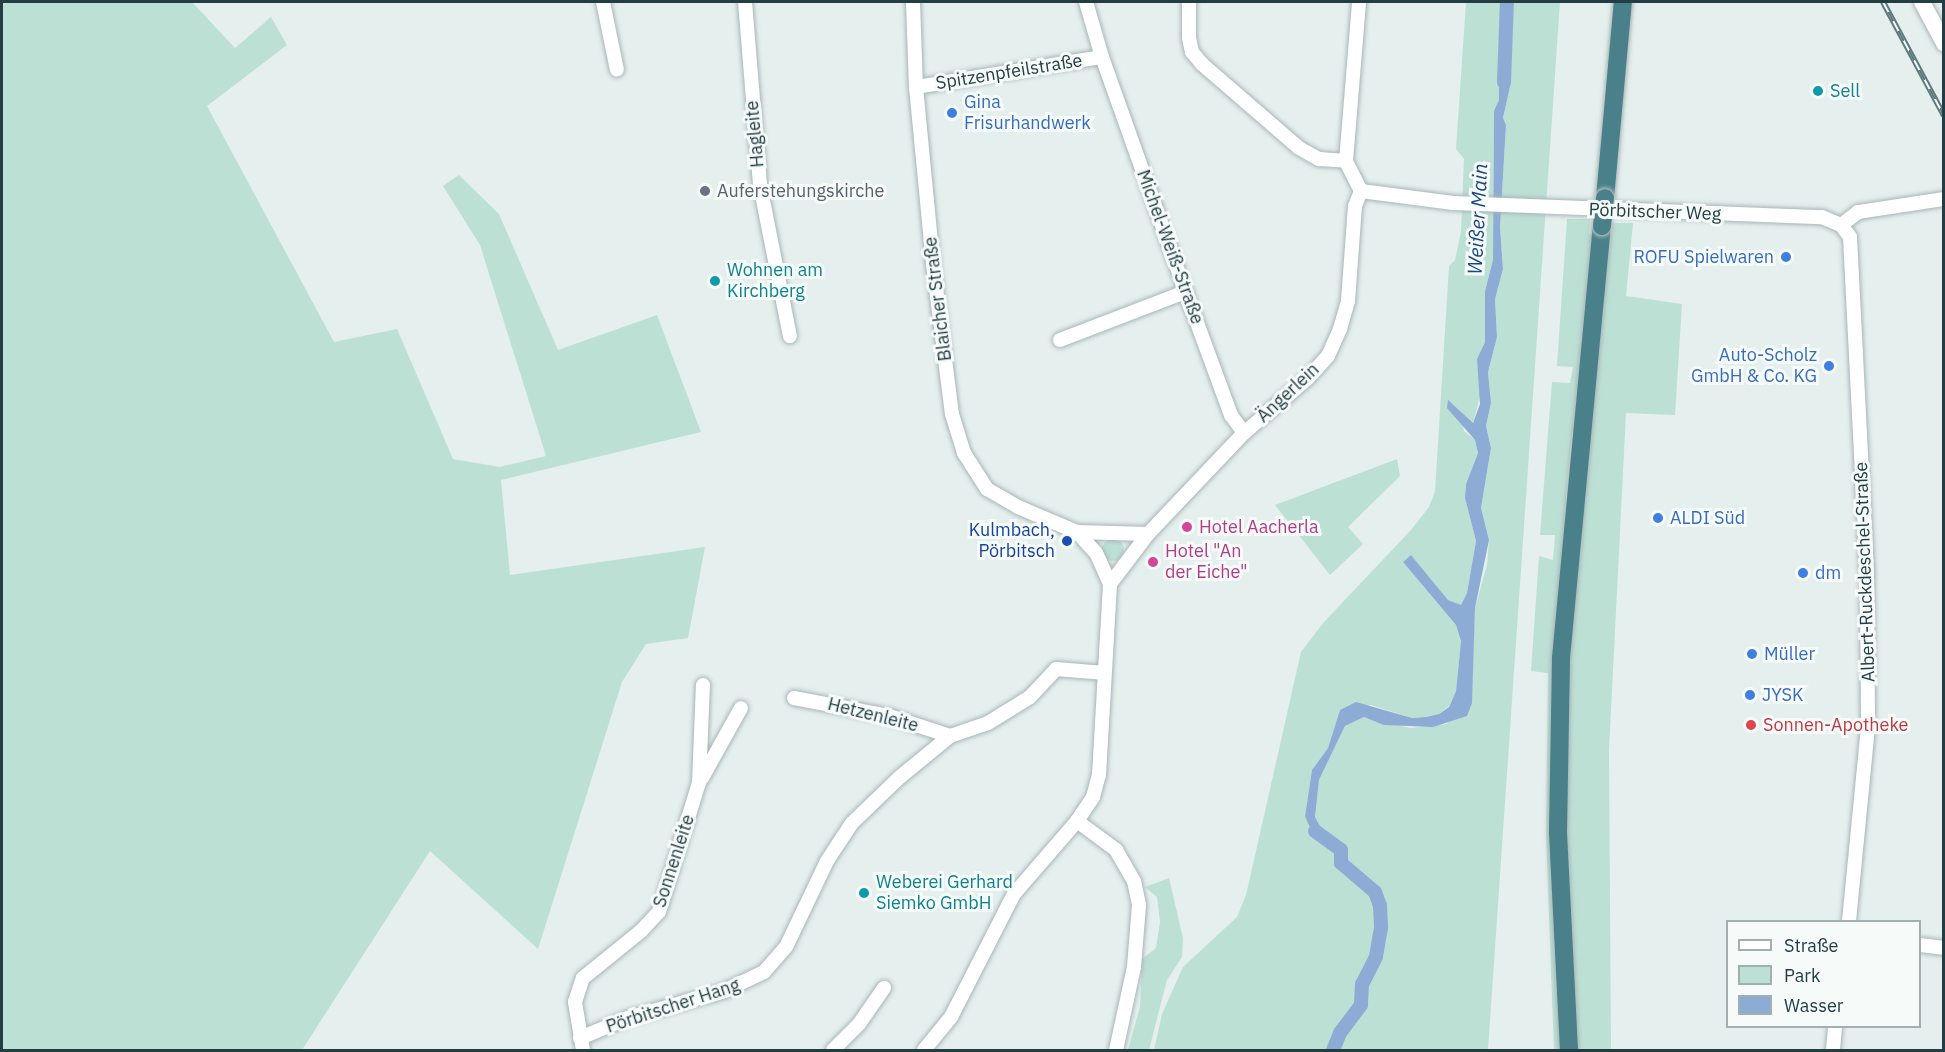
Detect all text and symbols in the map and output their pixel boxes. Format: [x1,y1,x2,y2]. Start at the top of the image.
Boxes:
street label: Spitzenpfeilstraße [934,50,1084,94]
place label: Sell [1830,80,1860,102]
marker: Sell [1811,84,1825,98]
place label: Gina Frisurhandwerk [964,92,1091,134]
street label: Hagleite [741,100,769,168]
marker: Gina Frisurhandwerk [945,106,959,120]
water label: Weißer Main [1462,163,1492,275]
street label: Michel-Weiß-Straße [1132,167,1208,327]
place label: Auferstehungskirche [717,180,884,202]
marker: Auferstehungskirche [698,184,712,198]
street label: Pörbitscher Weg [1588,199,1722,225]
street label: Blaicher Straße [920,236,956,362]
place label: ROFU Spielwaren [1633,246,1774,268]
marker: ROFU Spielwaren [1779,250,1793,264]
place label: Wohnen am Kirchberg [727,260,823,302]
marker: Wohnen am Kirchberg [708,274,722,288]
place label: Auto-Scholz GmbH & Co. KG [1691,345,1817,388]
street label: Ängerlein [1252,359,1324,427]
marker: Auto-Scholz GmbH & Co. KG [1822,359,1836,373]
street label: Albert-Ruckdeschel-Straße [1850,461,1880,683]
place label: ALDI Süd [1670,507,1745,529]
marker: ALDI Süd [1651,511,1665,525]
place label: Hotel Aacherla [1199,516,1319,538]
place label: Kulmbach, Pörbitsch [969,520,1055,562]
marker: Hotel Aacherla [1180,520,1194,534]
marker: Kulmbach, Pörbitsch [1060,534,1074,548]
place label: Hotel "An der Eiche" [1165,541,1248,584]
marker: Hotel "An der Eiche" [1146,555,1160,569]
place label: dm [1815,562,1841,584]
marker: dm [1796,566,1810,580]
place label: Müller [1764,643,1815,665]
marker: Müller [1745,647,1759,661]
place label: JYSK [1762,684,1803,706]
marker: JYSK [1743,688,1757,702]
street label: Hetzenleite [825,693,921,737]
place label: Sonnen-Apotheke [1763,714,1908,736]
marker: Sonnen-Apotheke [1744,718,1758,732]
street label: Sonnenleite [649,812,699,910]
place label: Weberei Gerhard Siemko GmbH [876,872,1013,914]
marker: Weberei Gerhard Siemko GmbH [857,886,871,900]
legend [1726,920,1921,1028]
text: Straße [1784,934,1838,957]
text: Park [1784,964,1820,987]
street label: Pörbitscher Hang [603,974,743,1038]
text: Wasser [1784,994,1843,1017]

